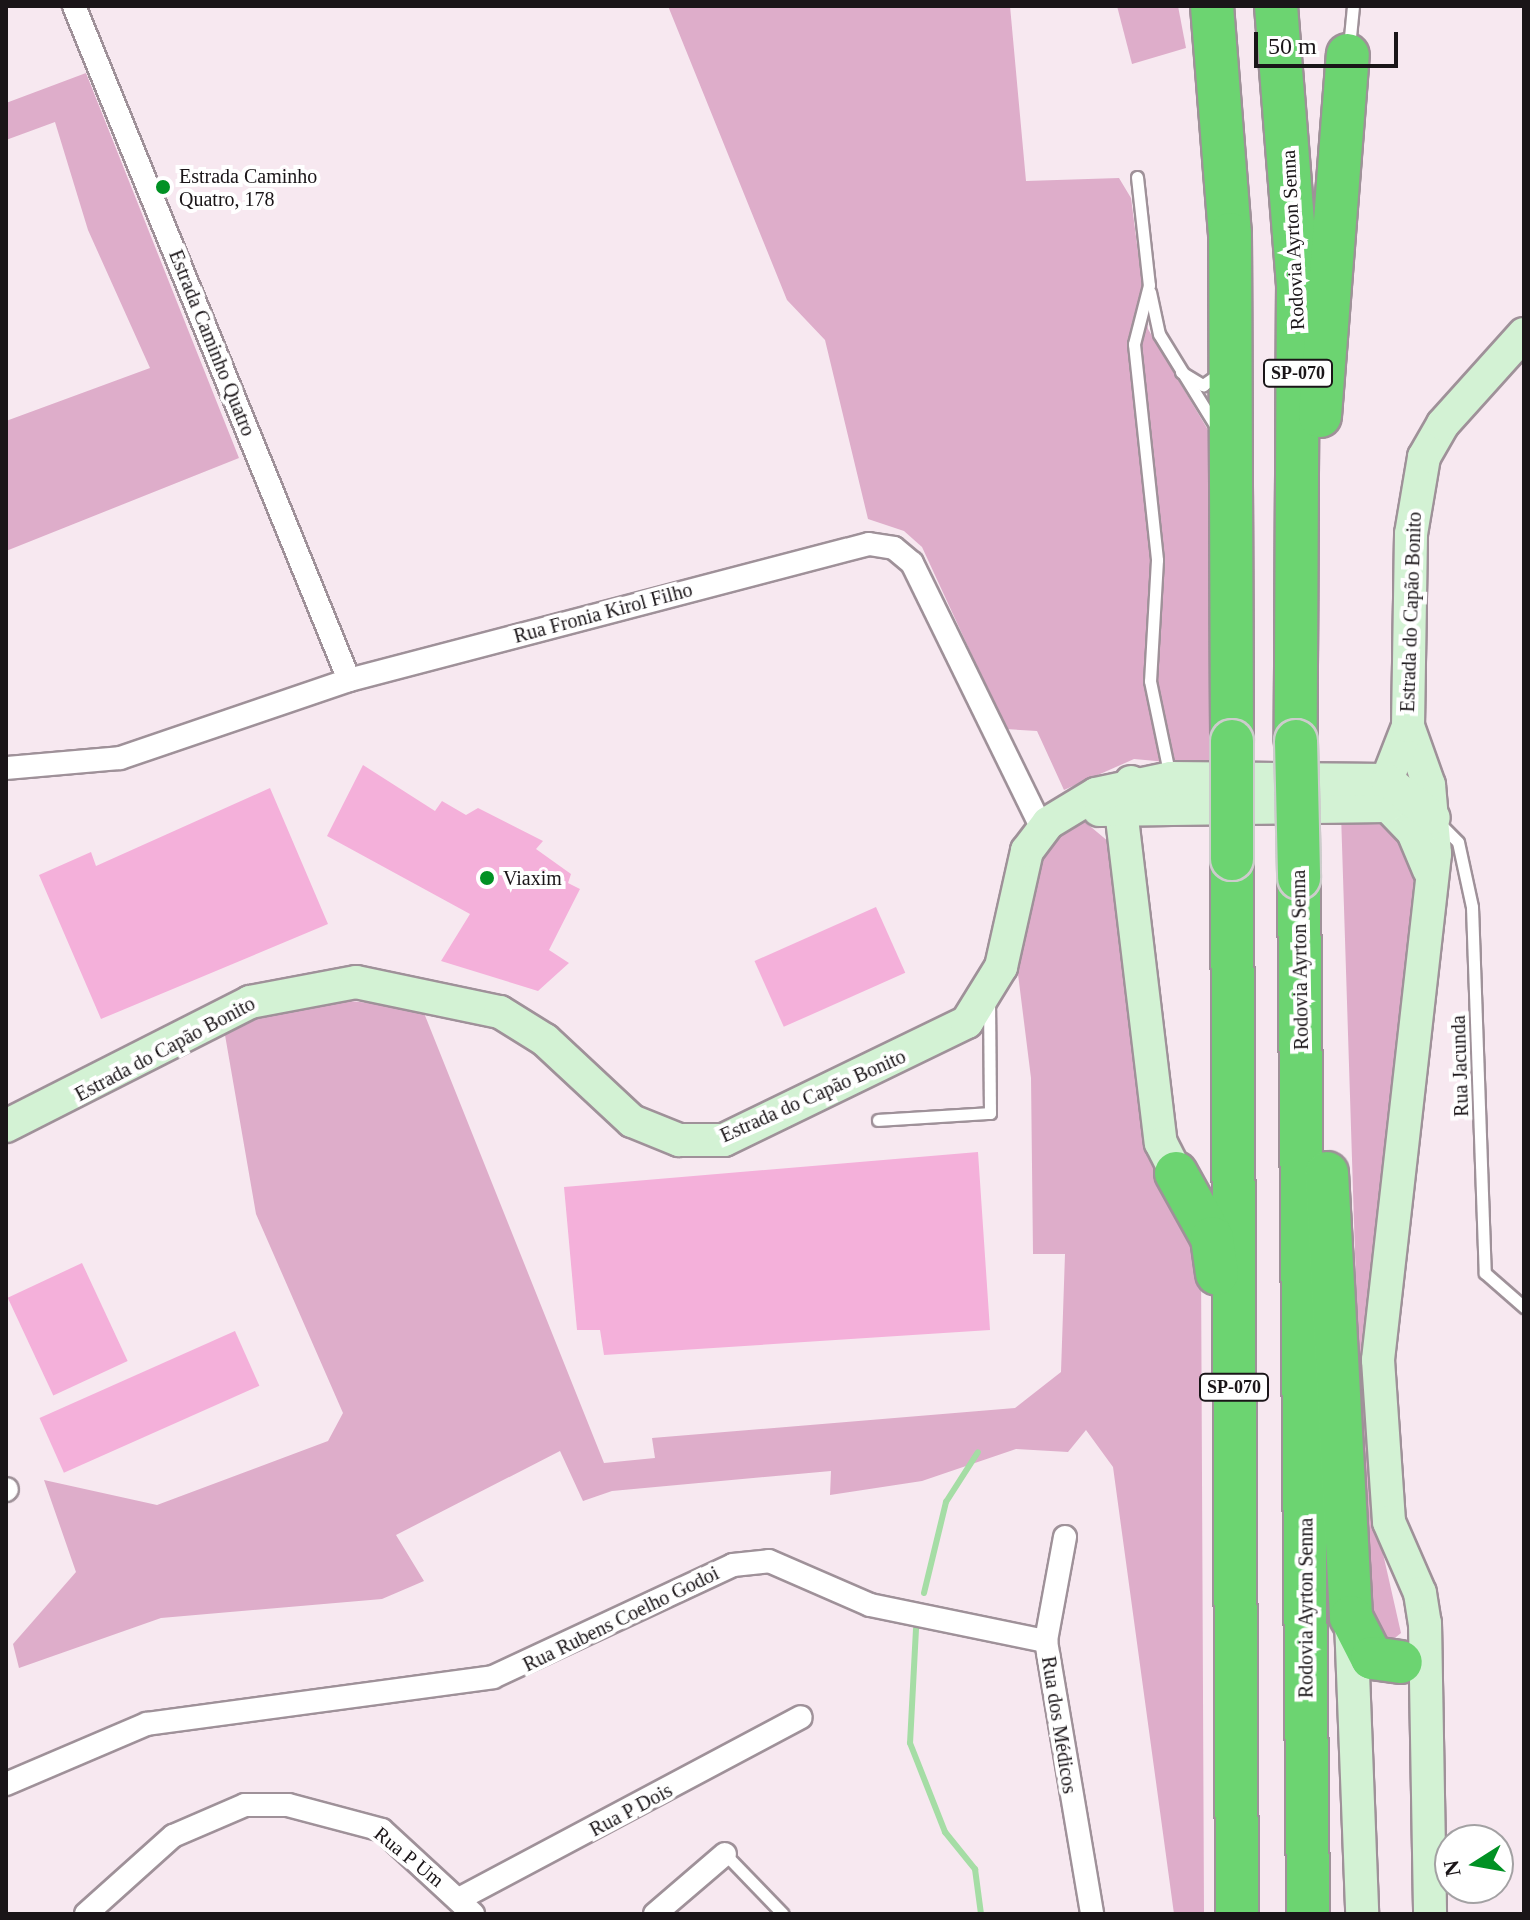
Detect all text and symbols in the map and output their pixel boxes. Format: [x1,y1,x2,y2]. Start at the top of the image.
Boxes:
scale bar [1258,16,1402,66]
text: 50 m [1268,33,1317,59]
street label: Rodovia Ayrton Senna [1276,149,1310,331]
place label: Estrada Caminho Quatro, 178 [179,164,317,211]
marker: Estrada Caminho Quatro, 178 [154,178,172,196]
street label: Estrada Caminho Quatro [164,246,260,440]
road number: SP-070 [1262,359,1334,387]
street label: Estrada do Capão Bonito [1396,511,1426,713]
street label: Rua Fronia Kirol Filho [511,578,695,648]
place label: Viaxim [503,866,562,890]
marker: Viaxim [478,869,496,887]
street label: Rodovia Ayrton Senna [1286,869,1314,1051]
street label: Estrada do Capão Bonito [71,991,259,1107]
street label: Rua Jacunda [1446,1015,1474,1117]
street label: Estrada do Capão Bonito [717,1044,909,1148]
road number: SP-070 [1198,1373,1270,1401]
street label: Rodovia Ayrton Senna [1294,1517,1318,1699]
street label: Rua Rubens Coelho Godoi [519,1561,723,1677]
street label: Rua dos Médicos [1036,1655,1082,1795]
street label: Rua P Dois [585,1778,677,1842]
street label: Rua P Um [369,1821,449,1893]
north arrow [1434,1824,1514,1904]
text: N [1438,1858,1466,1878]

